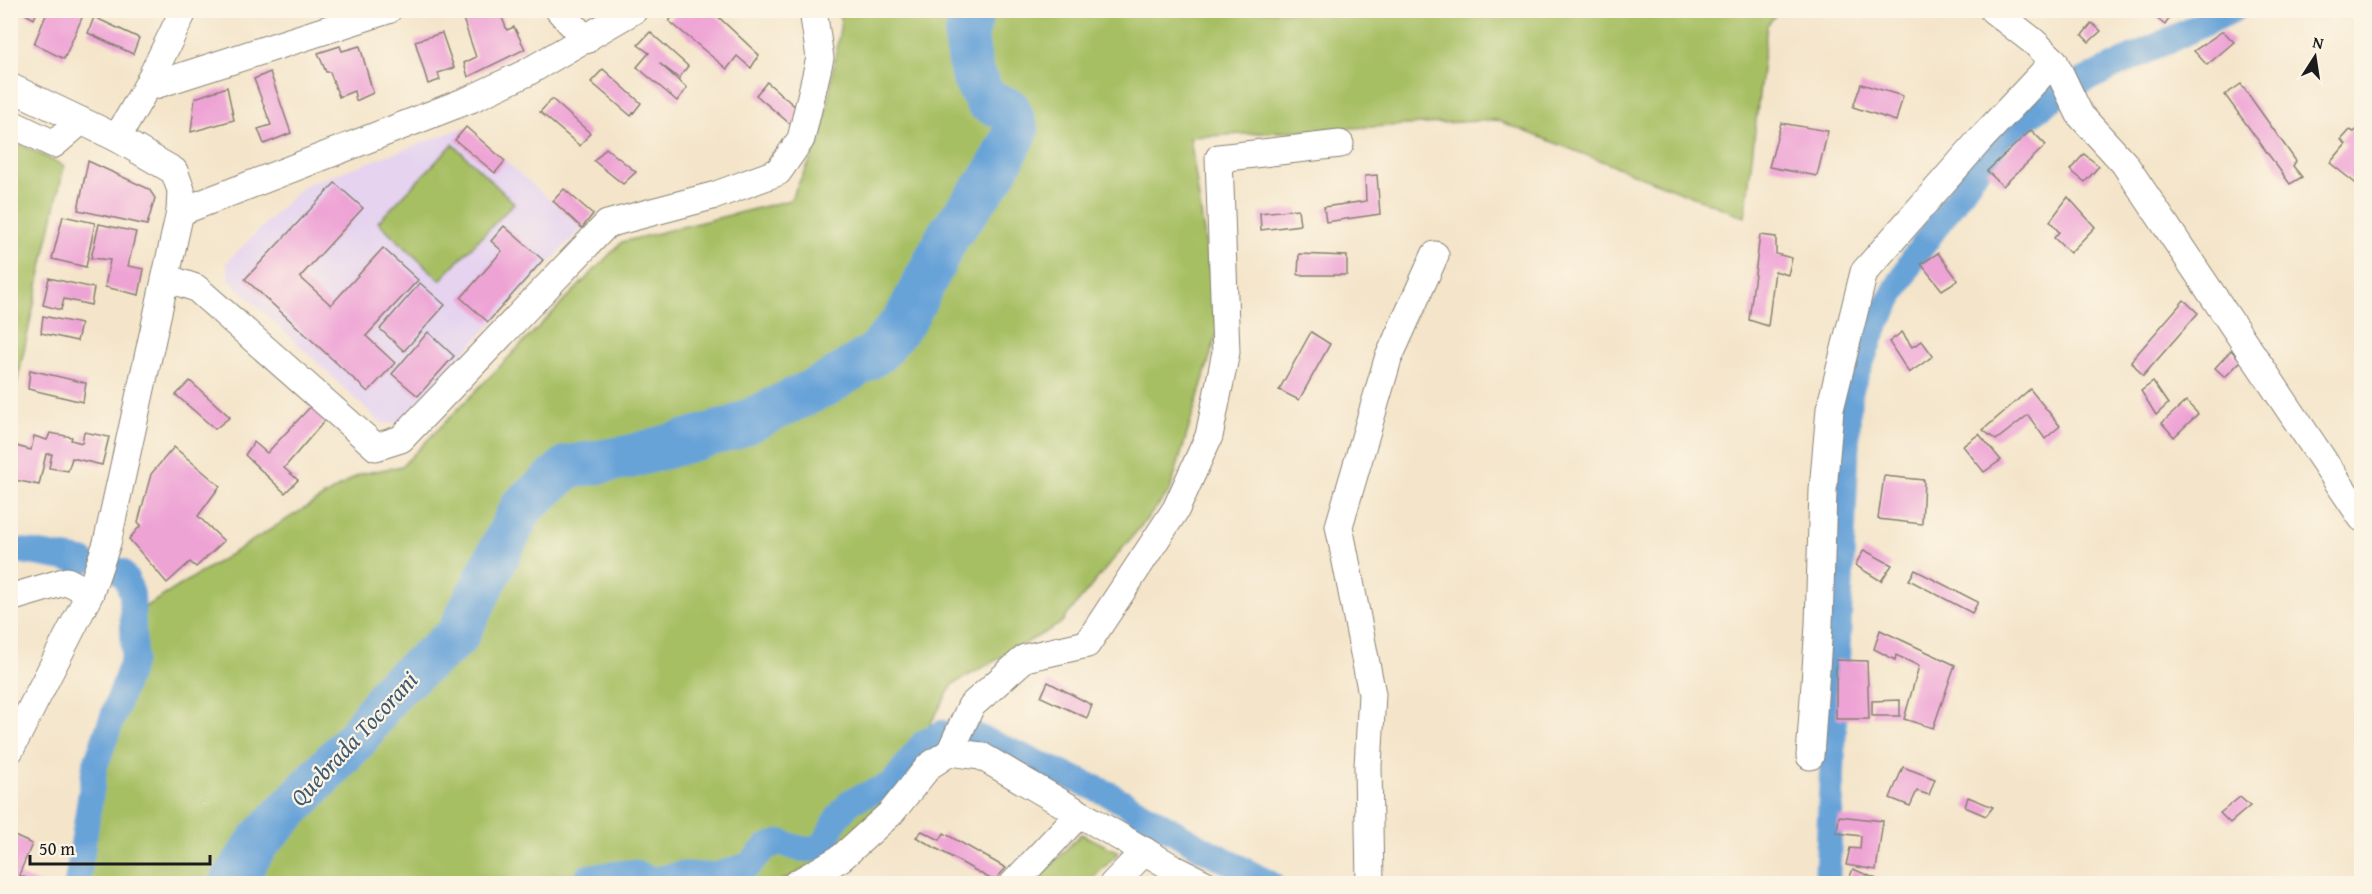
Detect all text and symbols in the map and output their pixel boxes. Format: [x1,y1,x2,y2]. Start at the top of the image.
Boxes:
north arrow [2285,27,2345,87]
text: N [2310,29,2326,55]
water label: Quebrada Tocorani [282,663,426,814]
scale bar [30,828,210,866]
text: 50 m [39,835,75,862]

